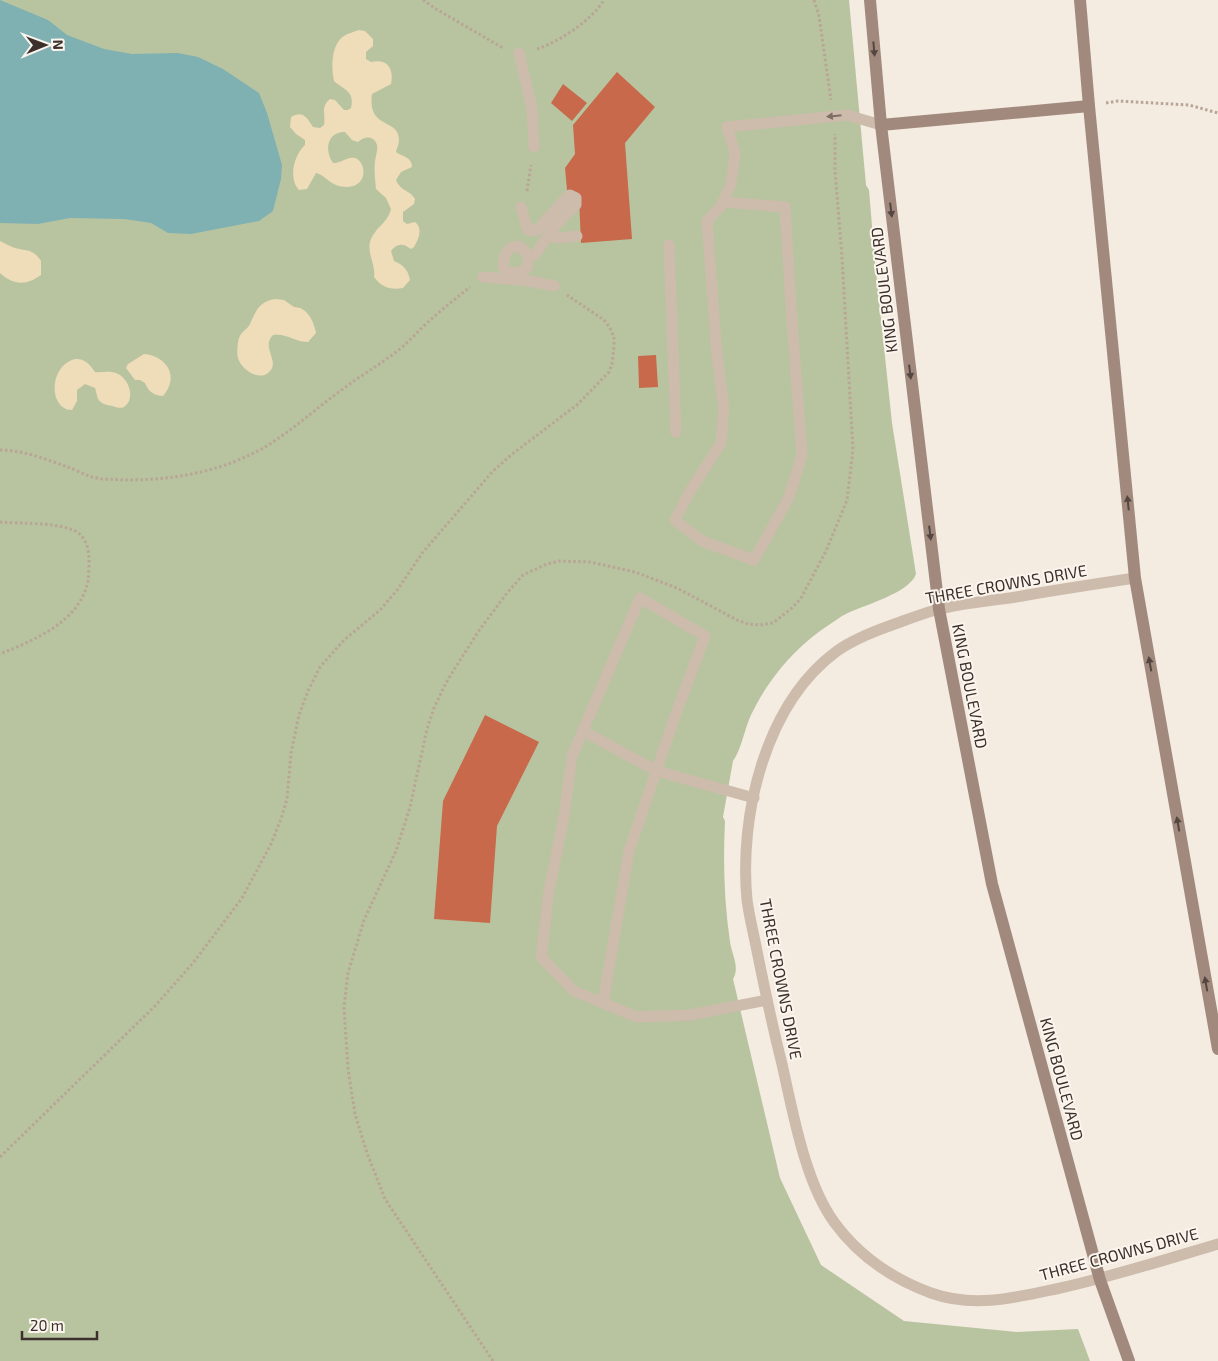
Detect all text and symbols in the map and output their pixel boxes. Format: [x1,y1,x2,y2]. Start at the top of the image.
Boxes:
north arrow [20,20,70,70]
text: N [50,40,67,50]
one-way arrow [871,41,879,57]
one-way arrow [826,112,842,120]
one-way arrow [887,203,895,219]
street label: KING BOULEVARD [866,226,901,354]
one-way arrow [906,364,914,380]
one-way arrow [1123,494,1131,510]
one-way arrow [926,525,934,541]
street label: THREE CROWNS DRIVE [924,560,1088,607]
street label: KING BOULEVARD [949,622,992,750]
one-way arrow [1146,655,1154,671]
one-way arrow [1174,815,1182,831]
street label: THREE CROWNS DRIVE [757,897,806,1061]
one-way arrow [1202,975,1210,991]
street label: KING BOULEVARD [1037,1015,1088,1142]
street label: THREE CROWNS DRIVE [1037,1223,1200,1284]
scale bar [22,1308,98,1340]
text: 20 m [30,1316,64,1334]

